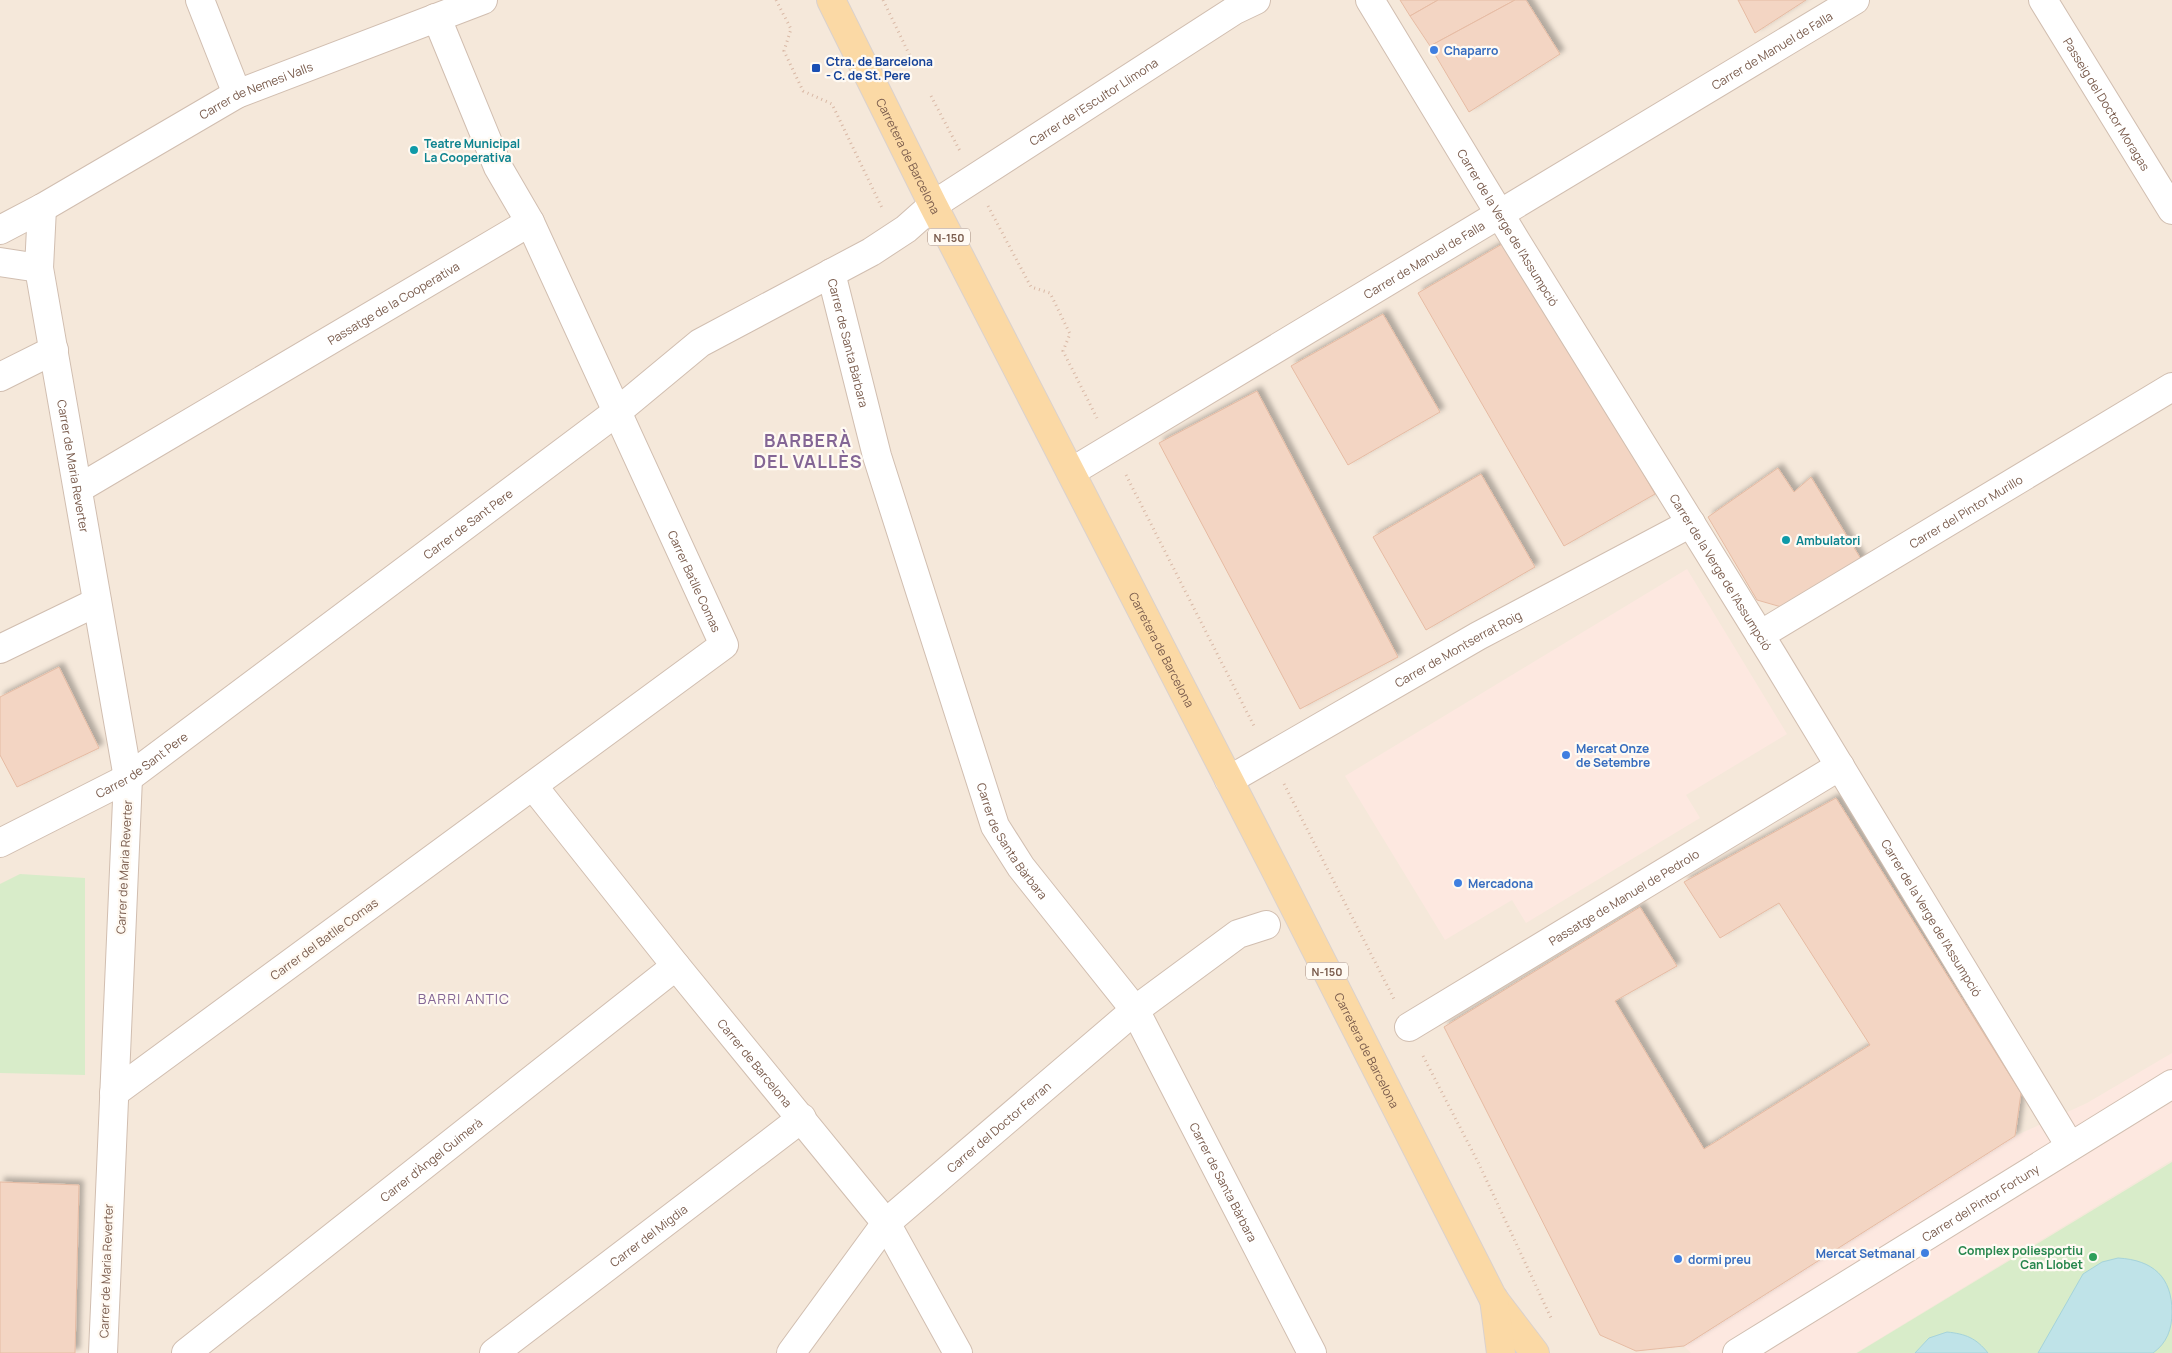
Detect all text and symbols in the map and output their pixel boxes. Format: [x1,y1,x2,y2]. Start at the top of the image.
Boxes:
street label: Carrer de Manuel de Falla [1708,7,1836,93]
street label: Passeig del Doctor Moragas [2059,34,2154,174]
place label: Chaparro [1444,42,1498,59]
marker: Chaparro [1428,44,1440,56]
place label: Ctra. de Barcelona - C. de St. Pere [826,53,933,84]
street label: Carrer de l'Escultor Llimona [1026,54,1161,149]
street label: Carrer de Nemesi Valls [196,57,315,123]
marker: Ctra. de Barcelona - C. de St. Pere [810,62,822,74]
street label: Carretera de Barcelona [872,95,945,217]
place label: Teatre Municipal La Cooperativa [424,135,520,166]
marker: Teatre Municipal La Cooperativa [408,144,420,156]
street label: Carrer de la Verge de l'Assumpció [1454,146,1563,309]
street label: Carrer de Manuel de Falla [1360,216,1488,303]
road number: N-150 [928,228,970,246]
street label: Passatge de la Cooperativa [324,257,462,348]
street label: Carrer de Santa Bàrbara [824,277,873,409]
street label: Carrer de Maria Reverter [54,398,94,534]
district label: BARBERÀ DEL VALLÈS [753,428,863,473]
street label: Carrer del Pintor Murillo [1906,471,2026,552]
street label: Carrer de Sant Pere [419,484,516,563]
street label: Carrer de la Verge de l'Assumpció [1666,490,1776,653]
street label: Carrer Batlle Comas [664,527,725,635]
place label: Ambulatori [1796,532,1860,549]
marker: Ambulatori [1780,534,1792,546]
street label: Carretera de Barcelona [1125,589,1199,710]
street label: Carrer de Montserrat Roig [1391,606,1524,691]
street label: Carrer de Sant Pere [92,728,191,802]
place label: Mercat Onze de Setembre [1576,740,1650,771]
marker: Mercat Onze de Setembre [1560,749,1572,761]
street label: Carrer de Santa Bàrbara [973,780,1052,902]
street label: Carrer de Maria Reverter [112,799,136,935]
street label: Carrer de la Verge de l'Assumpció [1877,836,1986,1000]
street label: Passatge de Manuel de Pedrolo [1545,845,1702,949]
place label: Mercadona [1468,875,1533,892]
marker: Mercadona [1452,877,1464,889]
street label: Carrer del Batlle Comas [267,894,381,984]
road number: N-150 [1306,962,1348,979]
district label: BARRI ANTIC [418,989,510,1008]
street label: Carretera de Barcelona [1331,989,1403,1111]
street label: Carrer de Barcelona [714,1015,796,1111]
street label: Carrer del Doctor Ferran [943,1077,1054,1176]
street label: Carrer d'Àngel Guimerà [376,1114,486,1205]
street label: Carrer de Santa Bàrbara [1186,1119,1262,1245]
street label: Carrer del Pintor Fortuny [1918,1159,2043,1245]
street label: Carrer del Migdia [606,1200,691,1270]
street label: Carrer de Maria Reverter [95,1203,117,1338]
place label: Complex poliesportiu Can Llobet [1958,1242,2083,1273]
place label: Mercat Setmanal [1816,1245,1915,1262]
marker: Mercat Setmanal [1919,1247,1931,1259]
place label: dormi preu [1688,1251,1751,1268]
marker: Complex poliesportiu Can Llobet [2087,1251,2099,1263]
marker: dormi preu [1672,1253,1684,1265]

